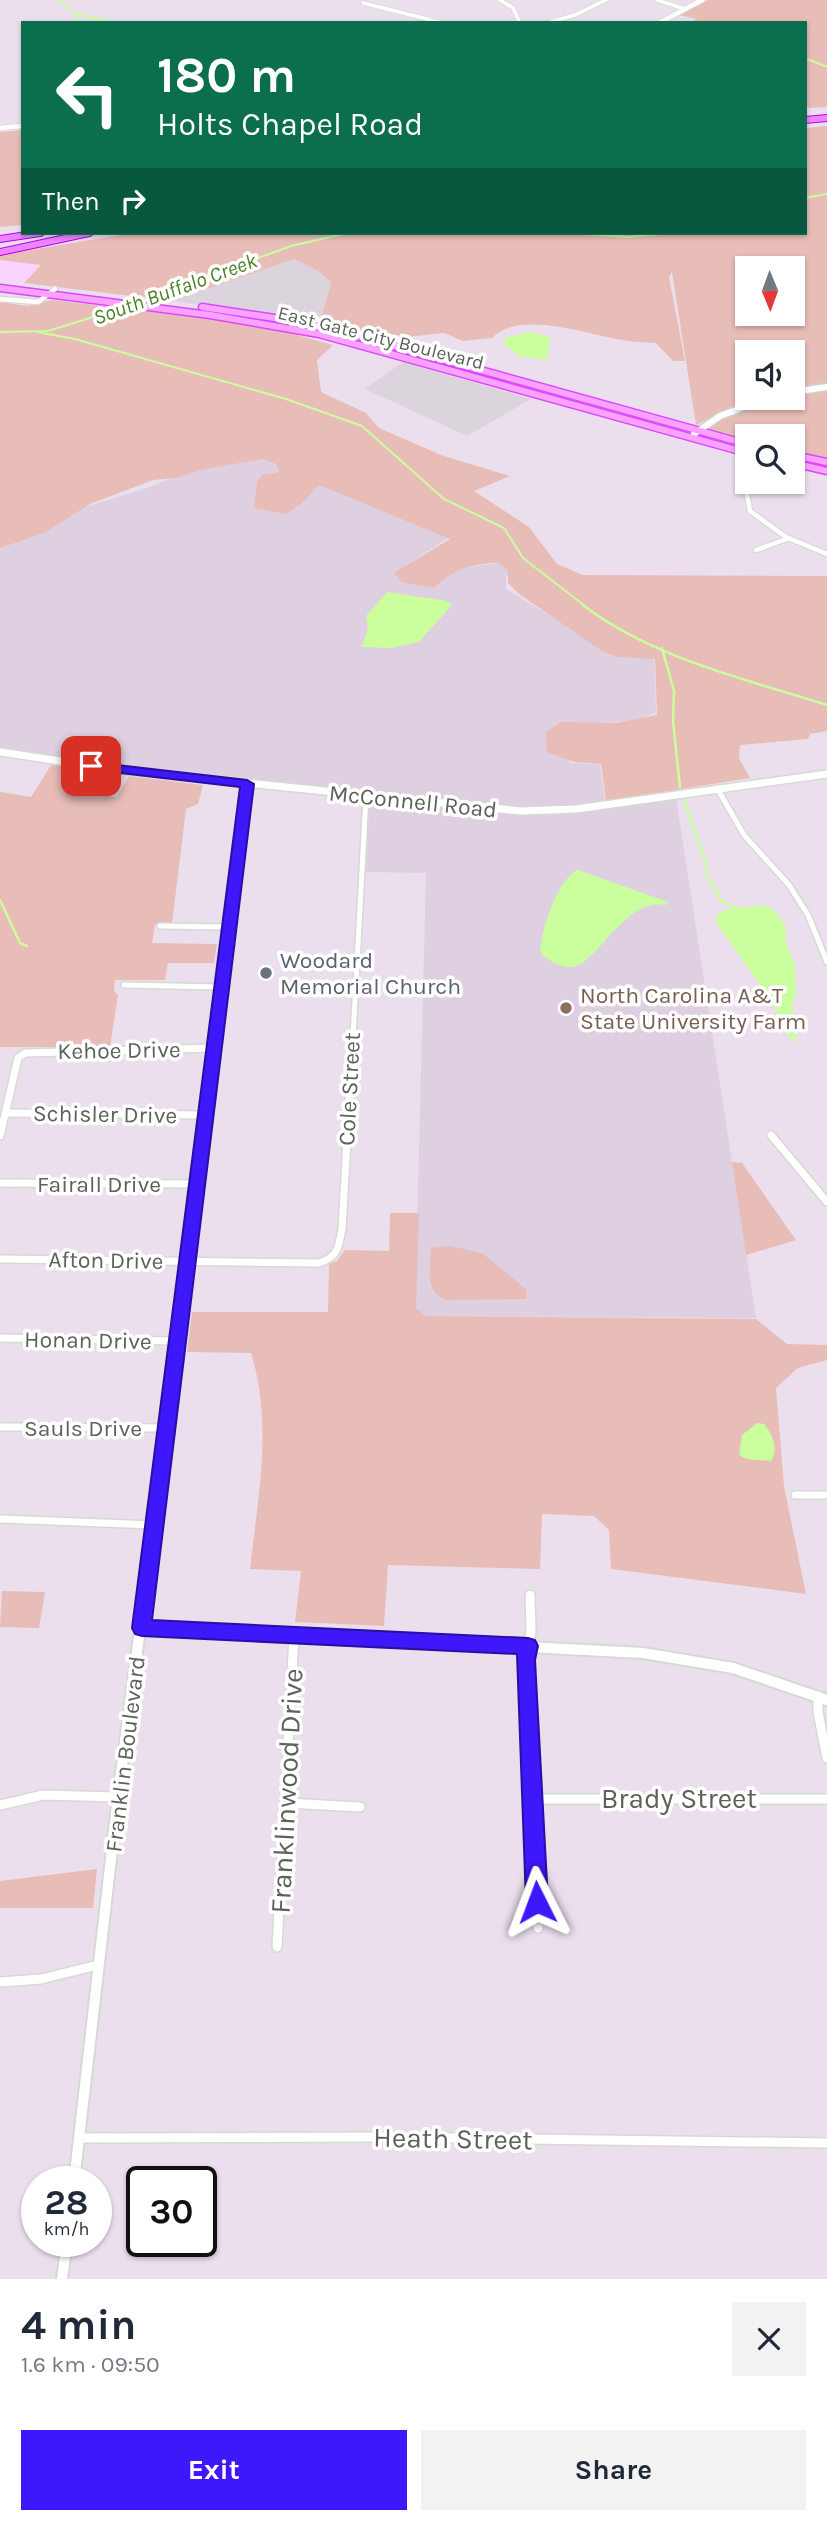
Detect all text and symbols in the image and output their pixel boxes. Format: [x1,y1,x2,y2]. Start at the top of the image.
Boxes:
text: 180 m [157,47,296,104]
icon: left [42,49,133,140]
text: Holts Chapel Road [157,106,423,143]
icon: right [114,182,152,220]
text: Then [42,186,100,217]
water label: South Buffalo Creek [90,248,260,330]
north arrow [735,256,805,326]
map controls [735,256,805,494]
street label: East Gate City Boulevard [275,302,486,374]
button: sound [735,340,805,410]
button: search [735,424,805,494]
pin [61,736,121,796]
icon: arrive [72,747,110,785]
street label: McConnell Road [328,779,498,824]
place label: Woodard Memorial Church [280,947,461,1000]
marker: Woodard Memorial Church [258,965,274,981]
place label: North Carolina A&T State University Farm [580,982,806,1035]
marker: North Carolina A&T State University Farm [558,1000,574,1016]
street label: Cole Street [333,1031,366,1146]
street label: Kehoe Drive [57,1036,181,1065]
street label: Schisler Drive [33,1100,177,1129]
street label: Fairall Drive [37,1171,161,1198]
street label: Afton Drive [48,1246,164,1275]
street label: Honan Drive [24,1326,152,1355]
street label: Sauls Drive [24,1415,142,1442]
street label: Franklin Boulevard [100,1654,151,1854]
street label: Franklinwood Drive [264,1668,309,1914]
street label: Brady Street [601,1782,757,1815]
position arrow [500,1865,574,1939]
street label: Heath Street [373,2121,533,2156]
speed limit sign: 30 [126,2166,217,2257]
text: 28 [45,2182,88,2223]
text: km/h [44,2218,89,2240]
text: 4 min [21,2300,136,2350]
button: close [732,2302,806,2376]
text: 1.6 km · 09:50 [21,2351,160,2378]
button: Exit [21,2430,407,2510]
button: Share [421,2430,806,2510]

